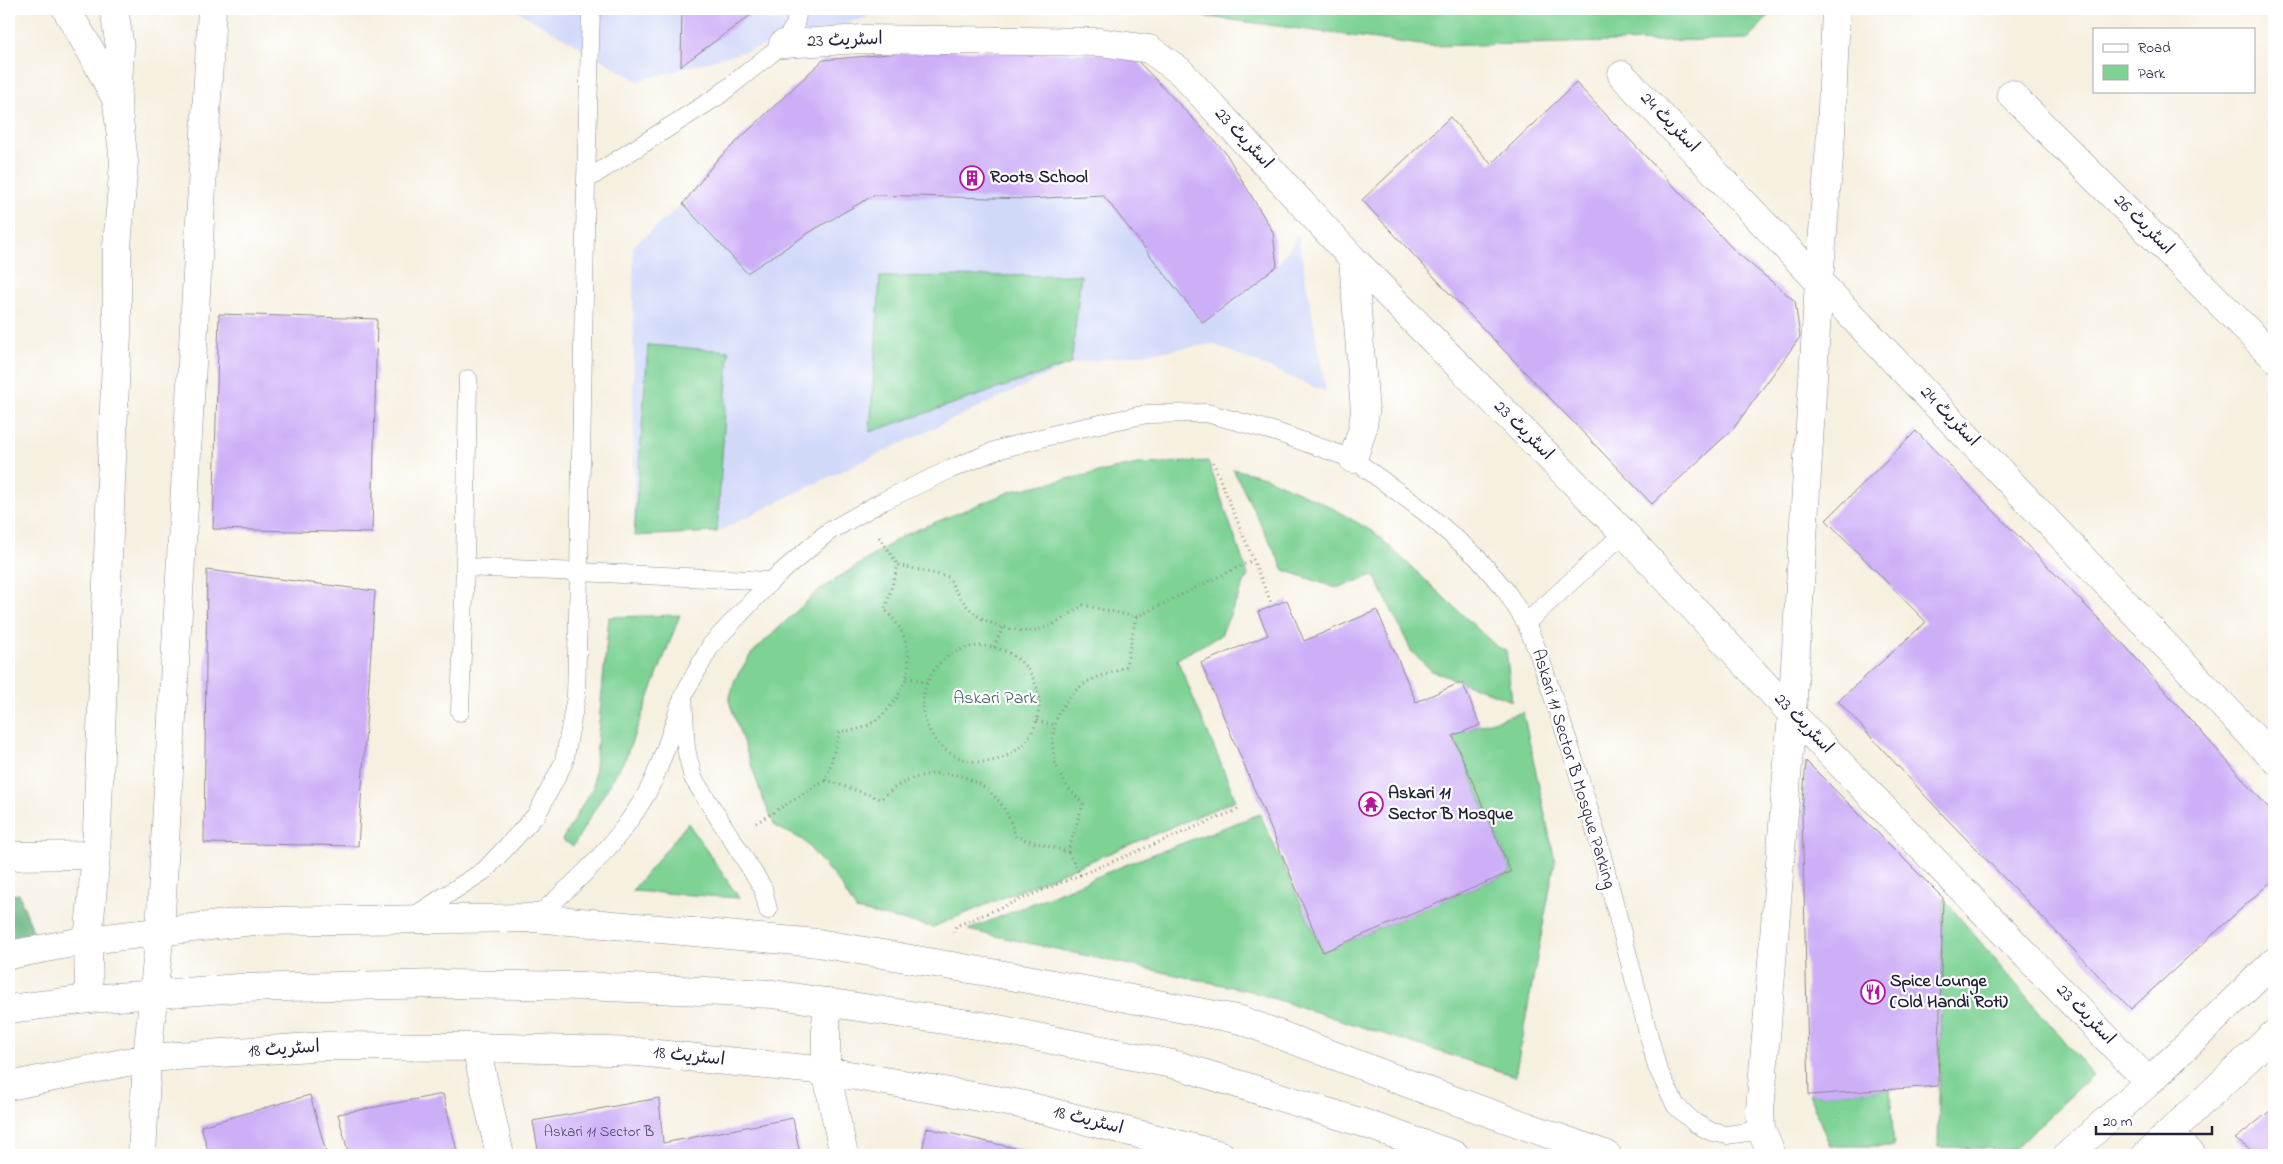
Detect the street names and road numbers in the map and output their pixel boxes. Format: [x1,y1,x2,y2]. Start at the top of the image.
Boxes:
street label: اسٹریٹ 23 [807,27,883,55]
street label: اسٹریٹ 24 [1633,87,1705,159]
street label: اسٹریٹ 23 [1208,102,1278,176]
street label: اسٹریٹ 26 [2107,189,2179,261]
street label: اسٹریٹ 24 [1913,381,1985,453]
street label: اسٹریٹ 23 [1487,395,1559,467]
street label: Askari 11 Sector B Mosque Parking [1523,646,1622,892]
street label: اسٹریٹ 23 [1767,688,1839,760]
street label: اسٹریٹ 23 [2049,979,2121,1051]
street label: اسٹریٹ 18 [247,1035,321,1065]
street label: اسٹریٹ 18 [652,1040,726,1074]
street label: اسٹریٹ 18 [1050,1100,1126,1142]

